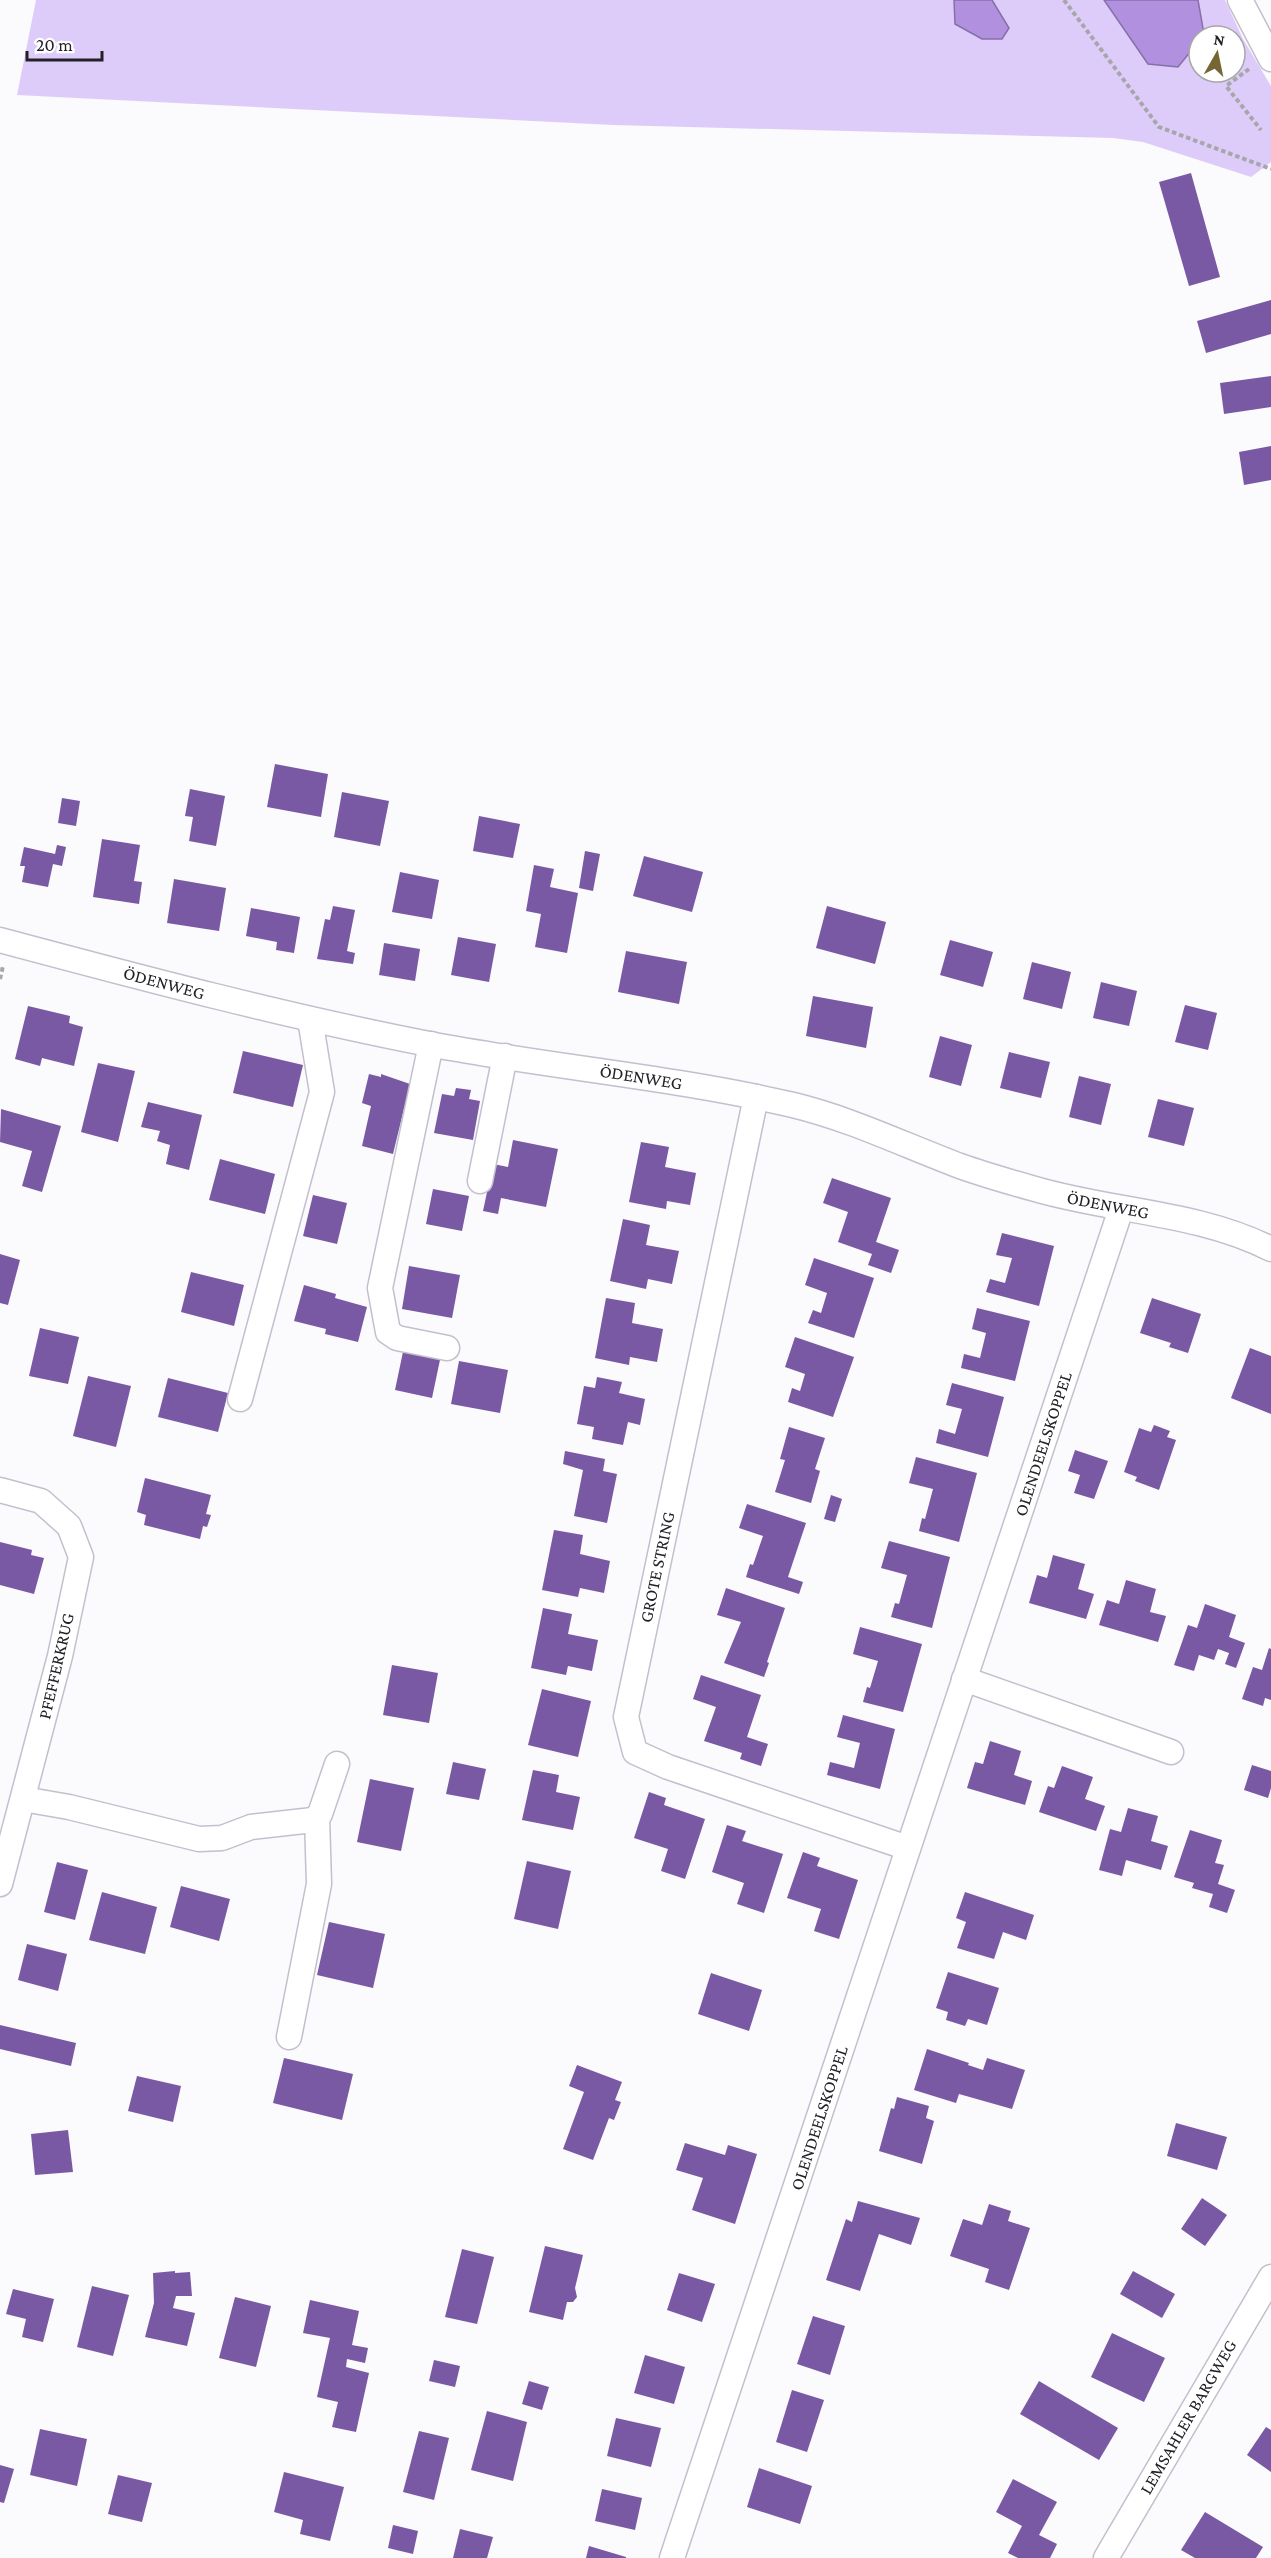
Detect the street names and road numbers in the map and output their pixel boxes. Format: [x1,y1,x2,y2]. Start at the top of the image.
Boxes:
street label: ÖDENWEG [121,963,207,1003]
street label: ÖDENWEG [598,1061,684,1093]
street label: ÖDENWEG [1065,1187,1151,1223]
street label: OLENDEELSKOPPEL [1010,1369,1076,1519]
street label: GROTE STRING [635,1510,679,1624]
street label: PFEFFERKRUG [34,1611,78,1721]
street label: OLENDEELSKOPPEL [786,2043,852,2193]
street label: LEMSAHLER BARGWEG [1136,2336,1240,2498]

